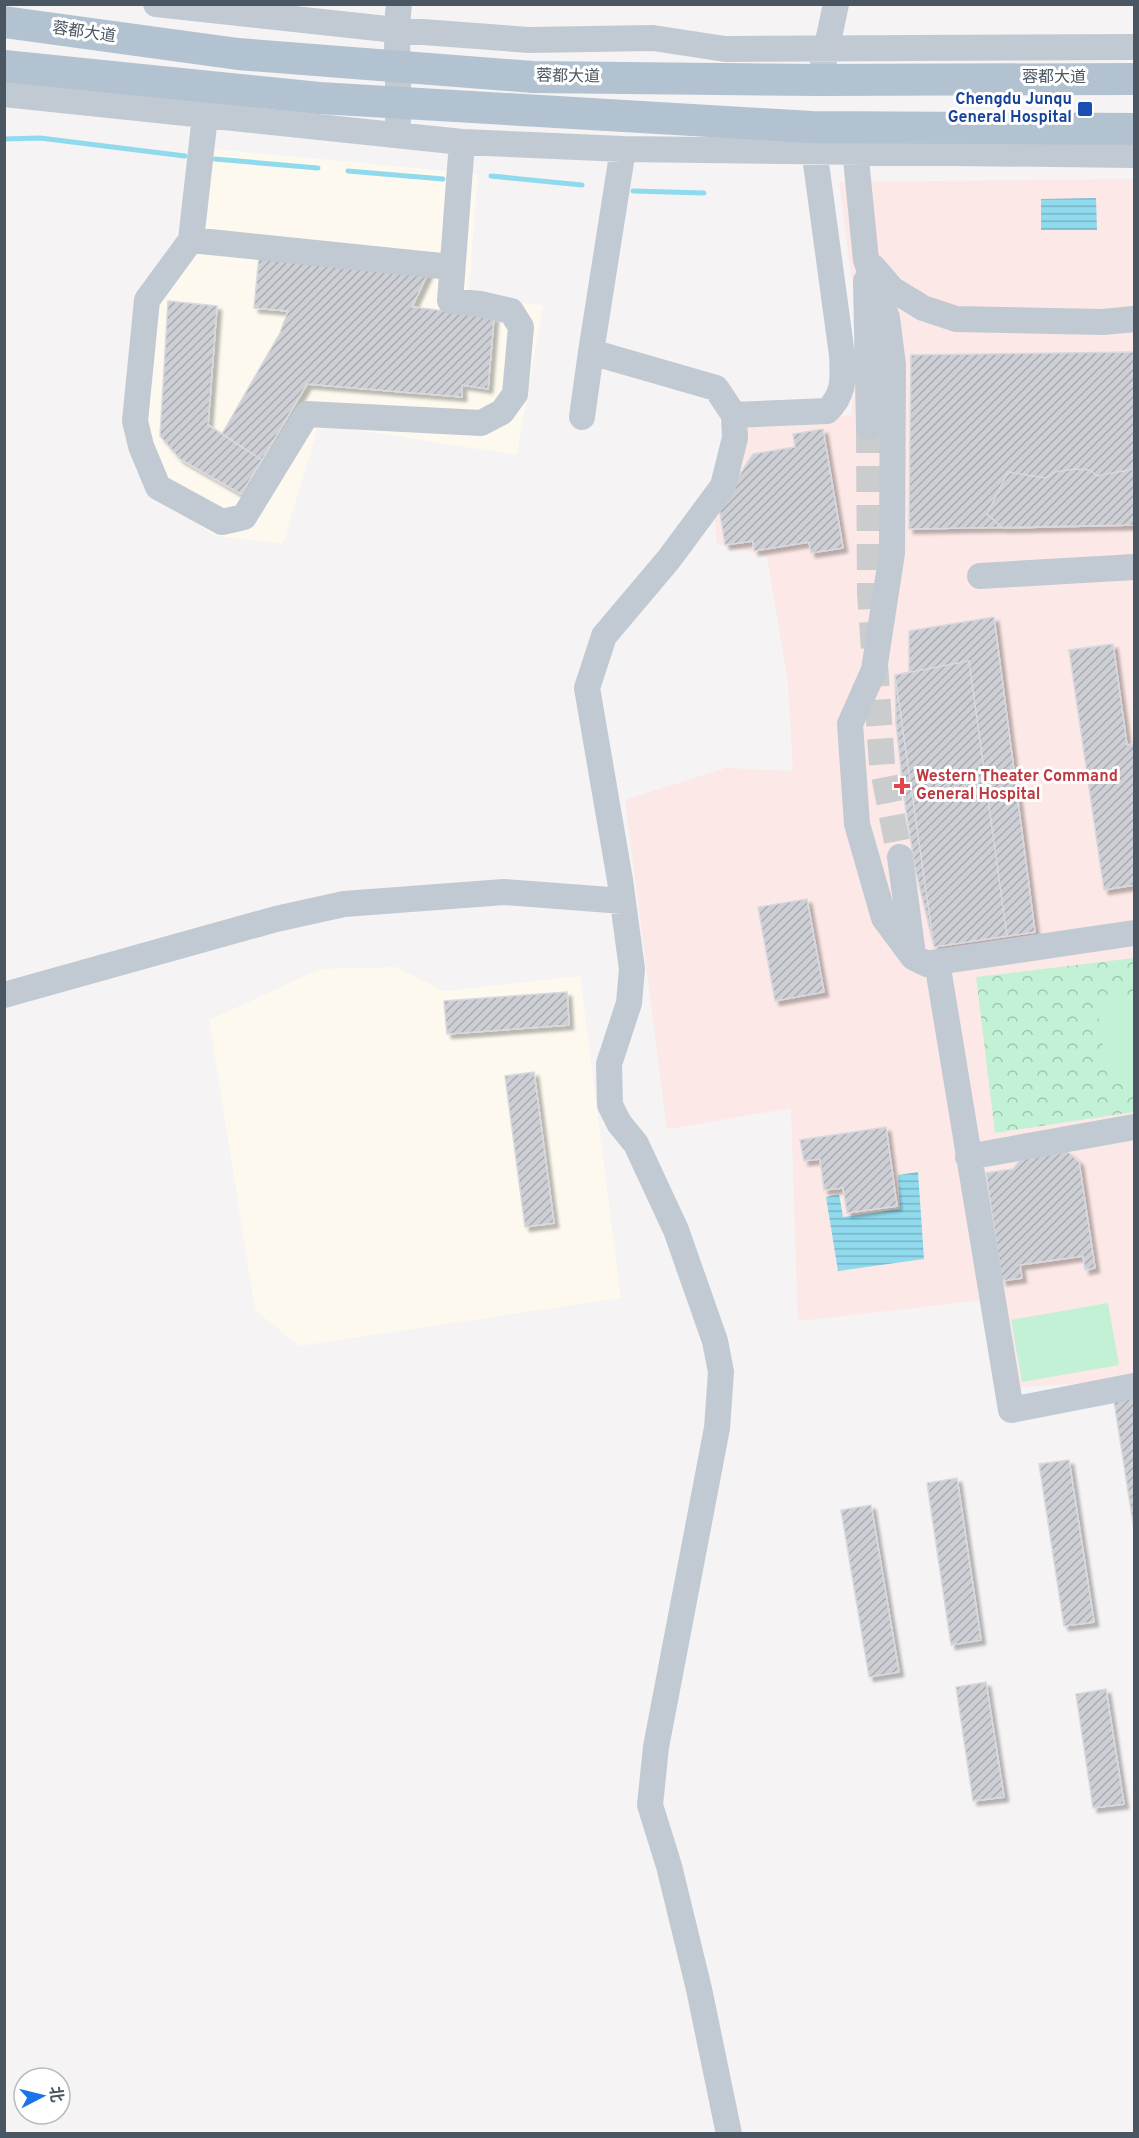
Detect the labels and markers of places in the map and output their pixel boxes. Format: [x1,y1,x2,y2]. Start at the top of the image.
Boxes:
place label: Chengdu Junqu General Hospital [948,90,1072,128]
marker: Chengdu Junqu General Hospital [1076,100,1094,118]
place label: Western Theater Command General Hospital [916,767,1118,805]
marker: Western Theater Command General Hospital [893,777,911,795]

